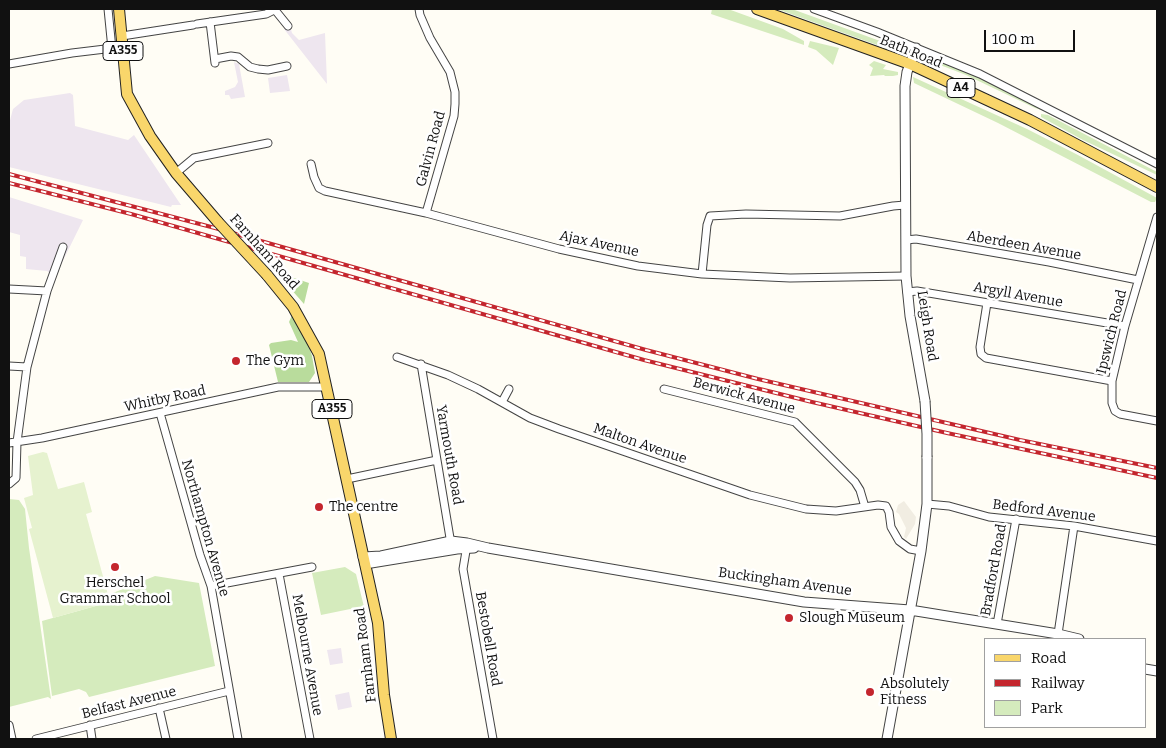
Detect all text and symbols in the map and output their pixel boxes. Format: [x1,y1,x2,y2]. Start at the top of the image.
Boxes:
scale bar [986,20,1077,52]
text: 100 m [992,30,1035,48]
street label: Bath Road [877,32,945,72]
road number: A355 [103,41,143,60]
road number: A4 [947,78,975,98]
street label: Galvin Road [413,109,449,189]
street label: Farnham Road [226,211,302,293]
street label: Ajax Avenue [558,227,640,261]
street label: Aberdeen Avenue [965,228,1083,264]
street label: Argyll Avenue [972,279,1064,311]
street label: Ipswich Road [1093,288,1131,376]
street label: Leigh Road [913,289,941,363]
place label: The Gym [246,353,304,369]
marker: The Gym [230,355,242,367]
street label: Berwick Avenue [691,374,797,418]
street label: Whitby Road [123,382,207,416]
road number: A355 [312,399,352,418]
street label: Yarmouth Road [432,404,466,506]
street label: Malton Avenue [591,420,689,468]
street label: Northampton Avenue [177,457,233,599]
street label: Bedford Avenue [991,496,1097,526]
place label: The centre [329,499,398,515]
marker: The centre [313,501,325,513]
street label: Bradford Road [978,523,1010,617]
marker: Herschel Grammar School [109,561,121,573]
street label: Buckingham Avenue [717,564,853,600]
place label: Herschel Grammar School [59,575,171,608]
street label: Bestobell Road [471,590,505,688]
street label: Melbourne Avenue [288,593,326,717]
street label: Farnham Road [352,607,380,703]
place label: Slough Museum [799,610,905,626]
marker: Slough Museum [783,612,795,624]
legend [984,638,1146,728]
text: Road [1031,649,1066,667]
text: Railway [1031,674,1085,692]
place label: Absolutely Fitness [880,676,949,709]
street label: Belfast Avenue [80,683,178,723]
marker: Absolutely Fitness [864,686,876,698]
text: Park [1031,699,1063,717]

